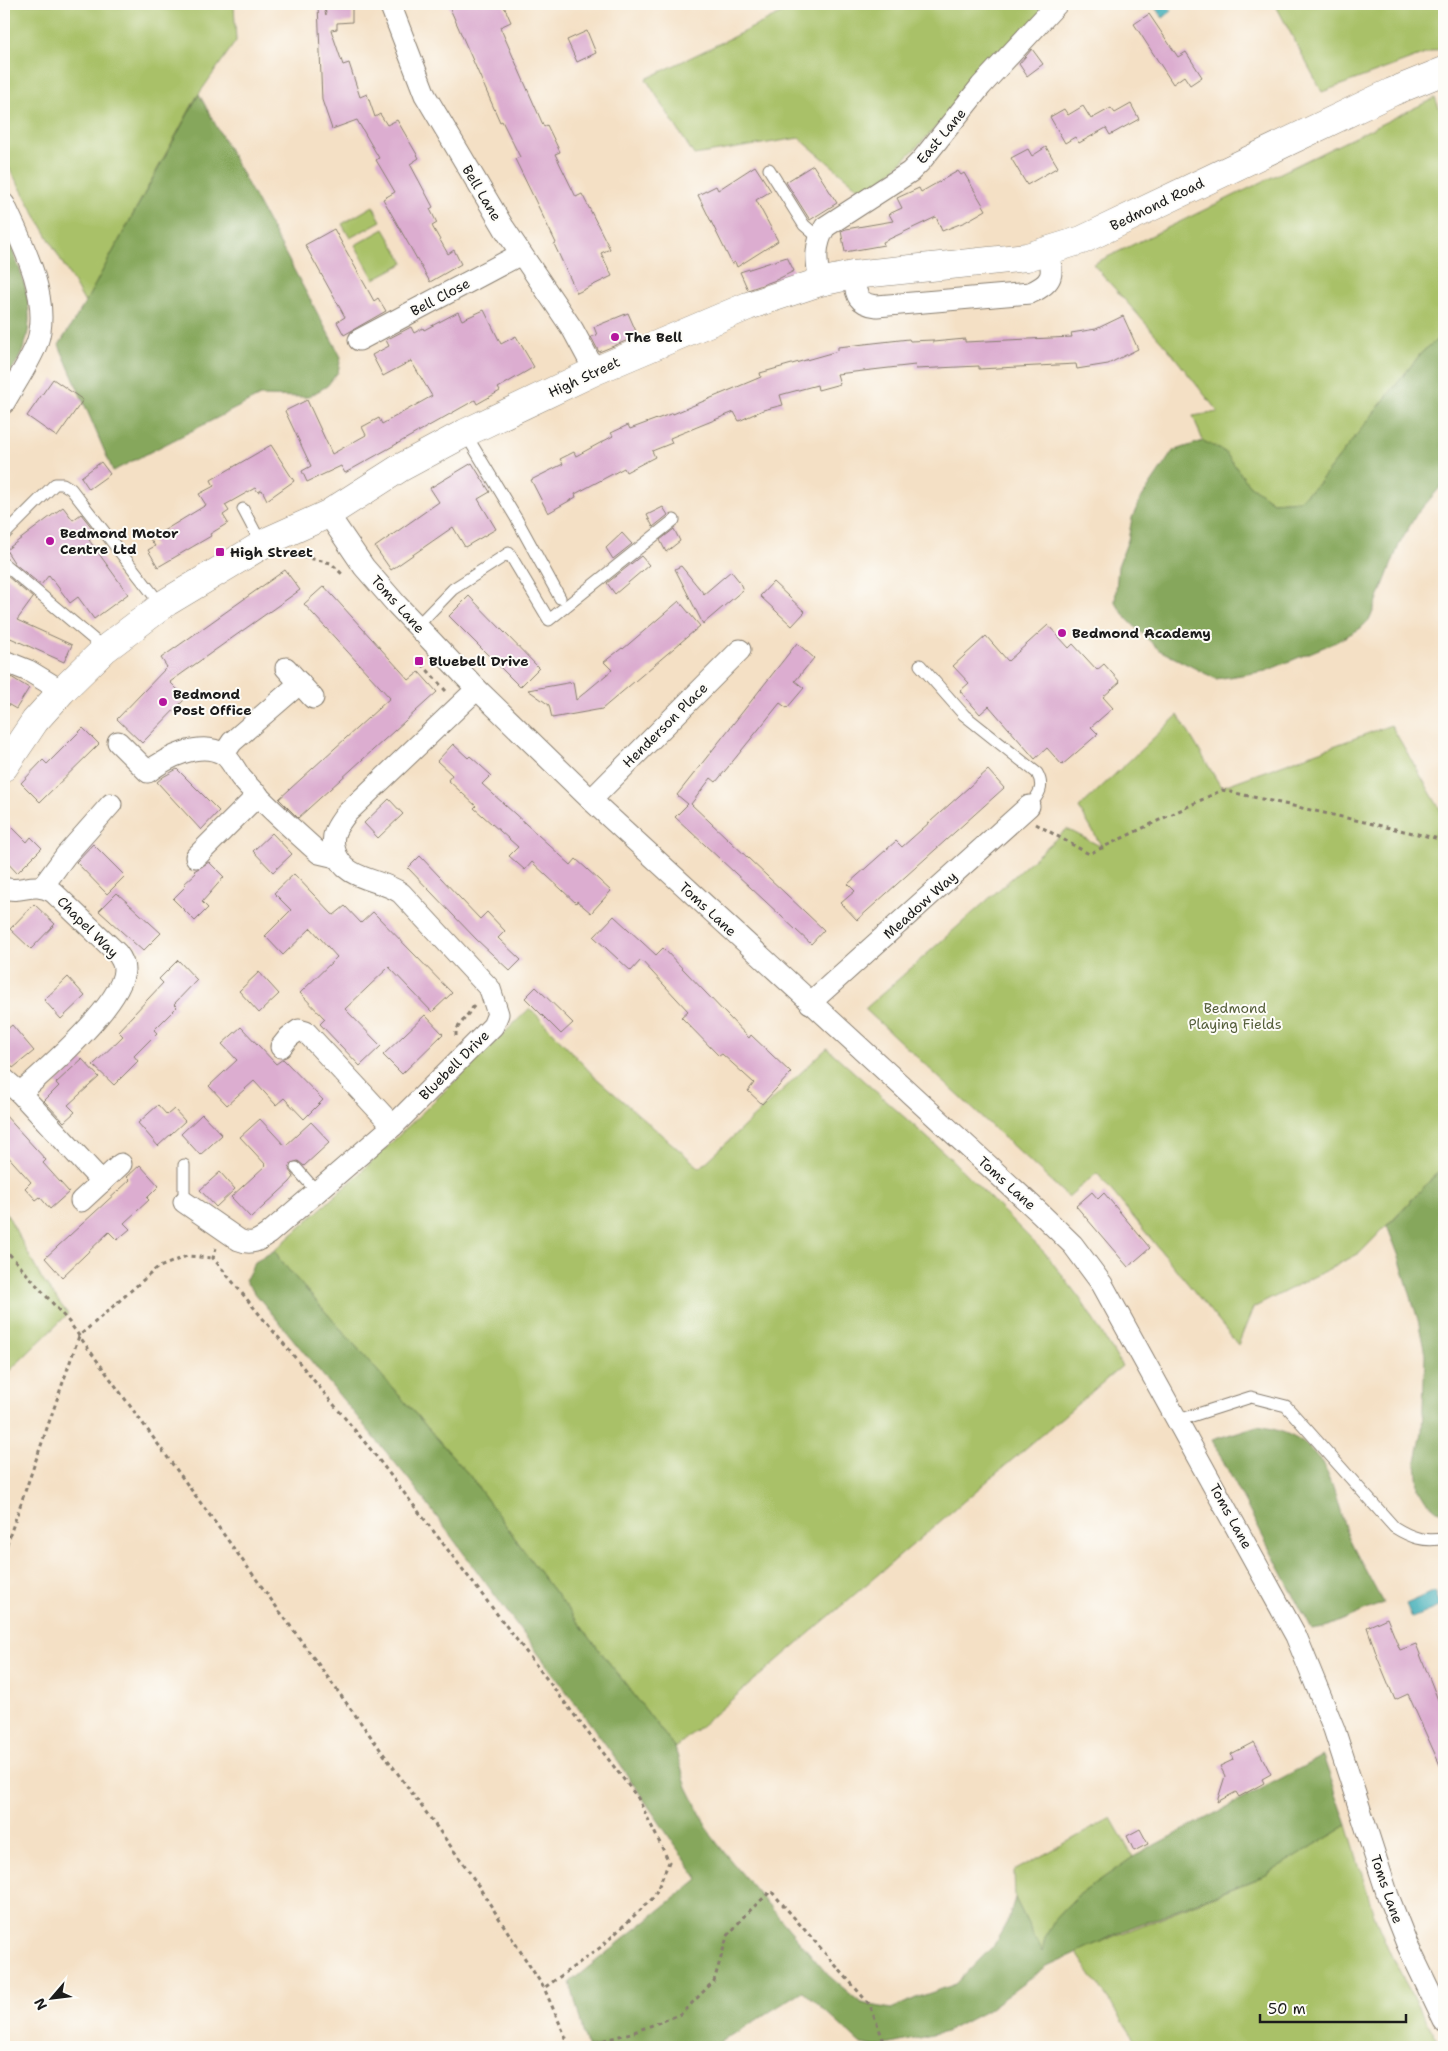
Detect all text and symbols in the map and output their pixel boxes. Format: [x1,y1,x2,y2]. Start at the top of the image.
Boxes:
street label: East Lane [912,104,970,168]
street label: Bell Lane [458,162,506,224]
street label: Bedmond Road [1107,173,1207,235]
street label: Bell Close [407,274,473,320]
place label: The Bell [625,328,683,346]
marker: The Bell [609,331,621,343]
street label: High Street [545,353,623,401]
place label: Bedmond Motor Centre Ltd [60,524,179,558]
marker: Bedmond Motor Centre Ltd [44,535,56,547]
place label: High Street [230,543,313,561]
marker: High Street [214,546,226,558]
street label: Toms Lane [367,571,429,637]
place label: Bedmond Academy [1072,624,1211,642]
marker: Bedmond Academy [1056,627,1068,639]
place label: Bluebell Drive [429,652,529,670]
marker: Bluebell Drive [413,655,425,667]
street label: Henderson Place [619,679,711,771]
place label: Bedmond Post Office [173,685,252,719]
marker: Bedmond Post Office [157,696,169,708]
street label: Meadow Way [879,867,961,943]
street label: Toms Lane [676,878,740,940]
street label: Chapel Way [53,892,123,962]
park label: Bedmond Playing Fields [1188,999,1282,1033]
street label: Bluebell Drive [415,1026,493,1104]
street label: Toms Lane [974,1152,1040,1214]
street label: Toms Lane [1206,1480,1256,1552]
street label: Toms Lane [1367,1852,1407,1926]
north arrow [28,1974,78,2024]
scale bar [1260,1991,1407,2023]
text: N [30,1995,51,2013]
text: 50 m [1268,1999,1306,2019]

